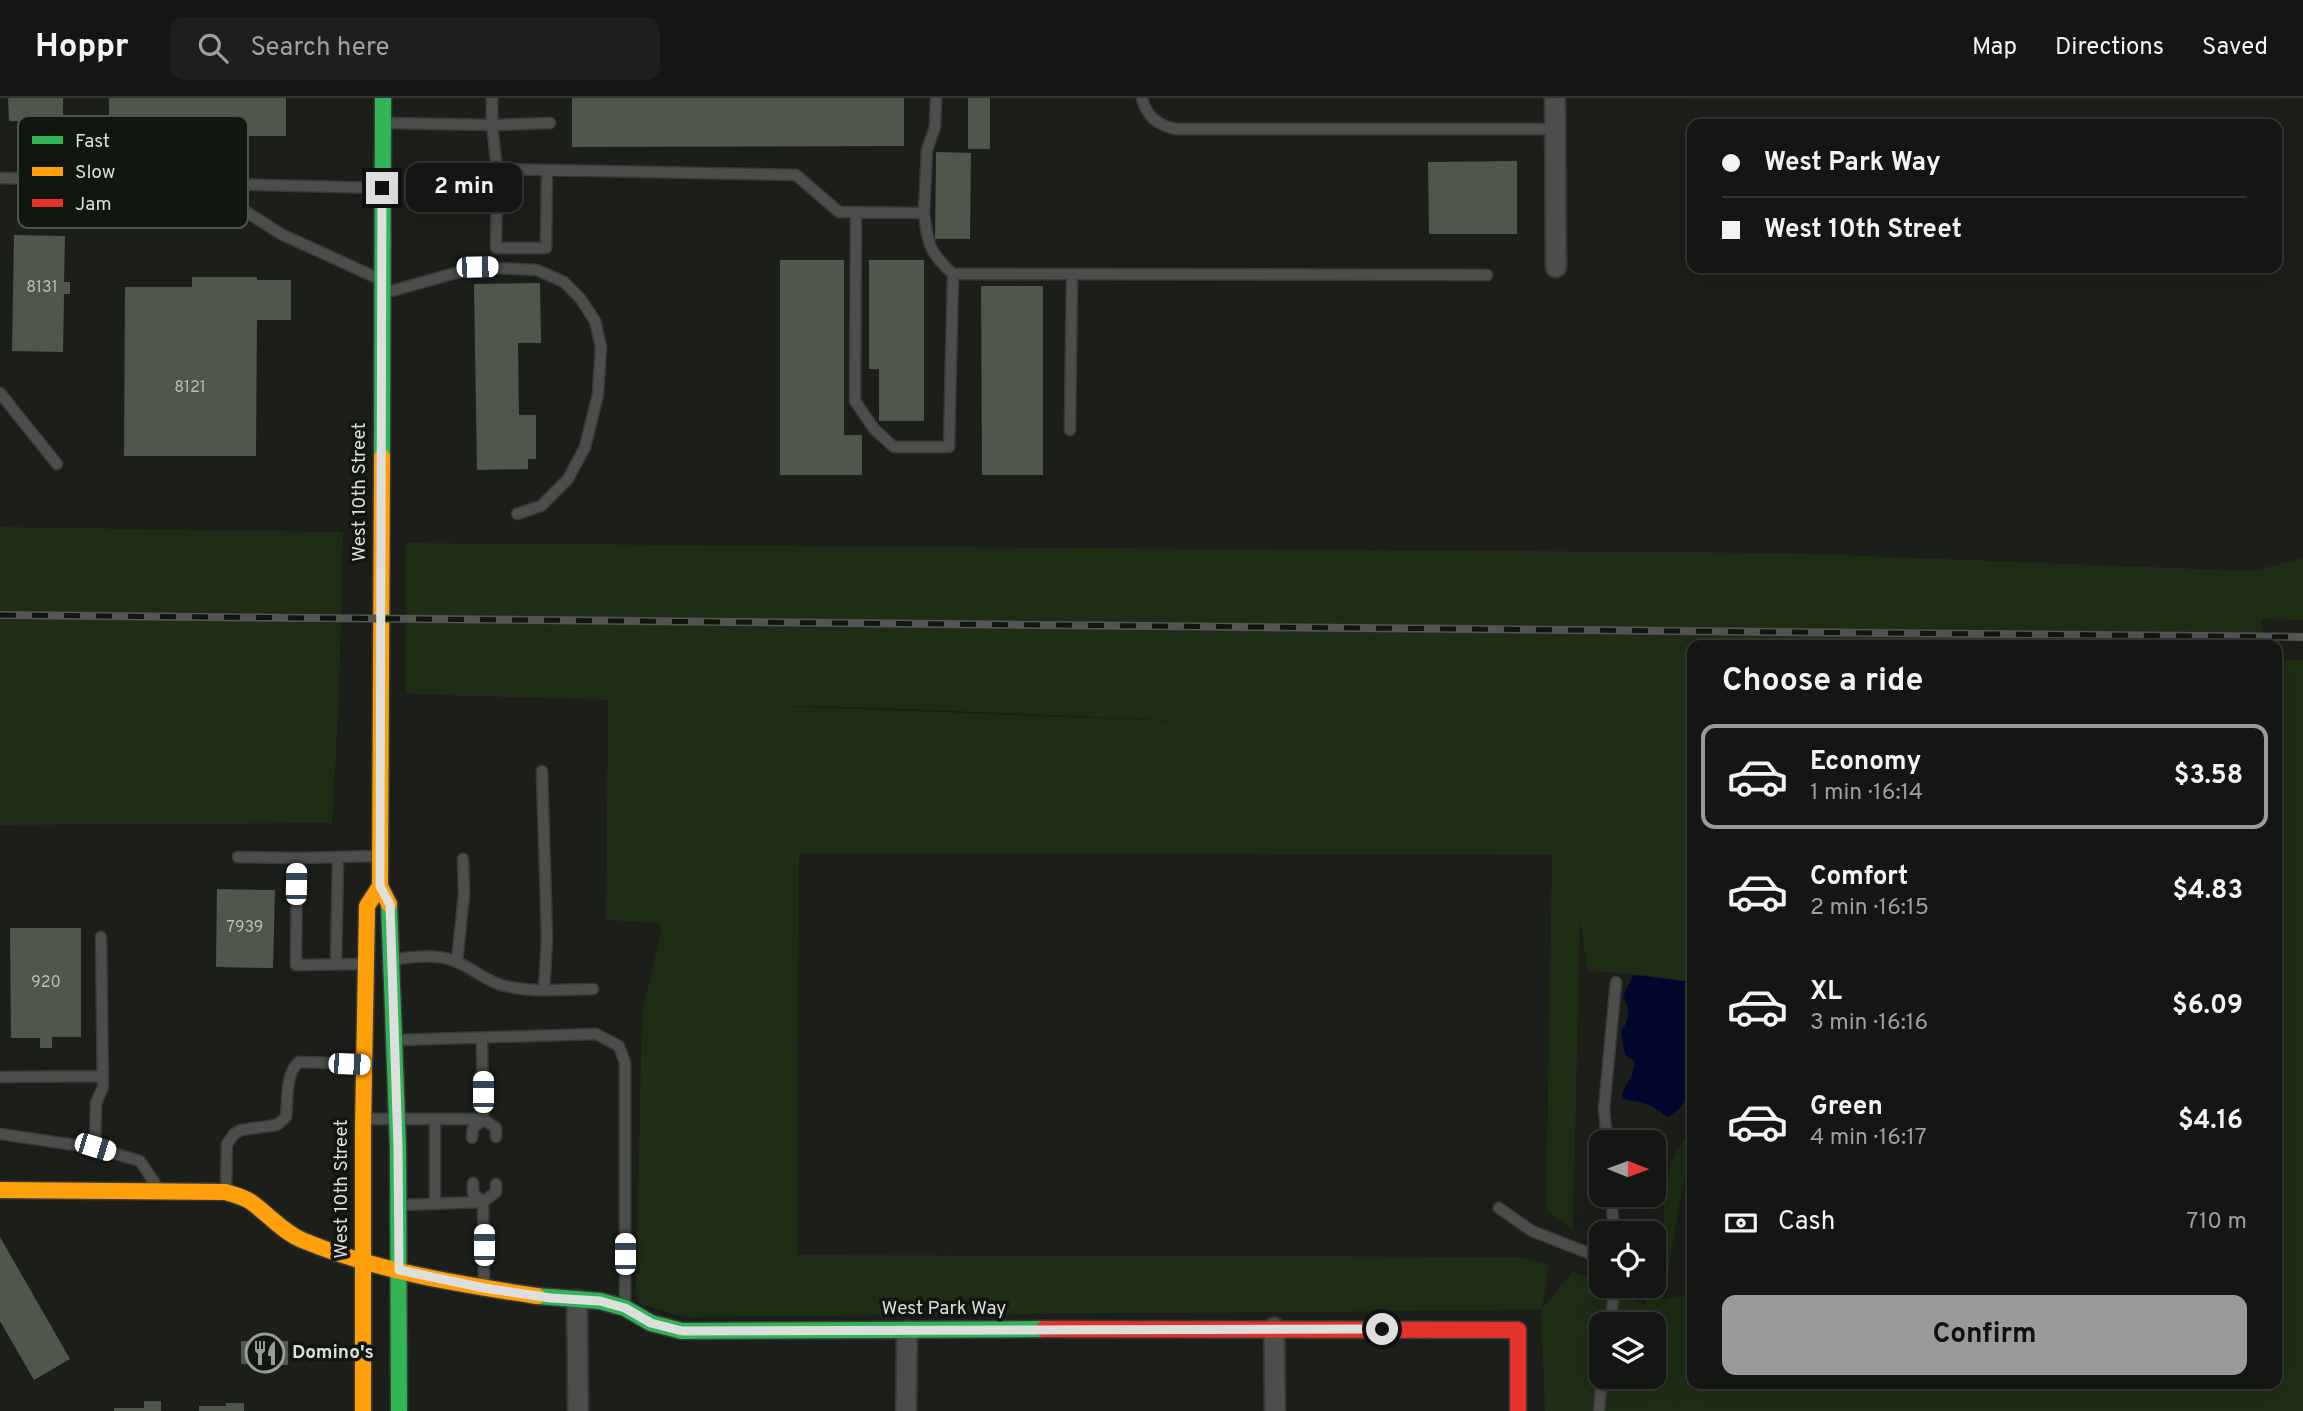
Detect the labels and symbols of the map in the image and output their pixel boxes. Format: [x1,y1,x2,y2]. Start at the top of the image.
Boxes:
legend [18,116,248,228]
text: Fast [75,130,110,154]
text: Slow [75,161,115,185]
callout: 2 min [406,164,522,212]
route end [366,172,398,204]
text: Jam [75,193,112,217]
car [456,256,499,278]
house number: 8131 [26,278,58,298]
house number: 8121 [174,378,206,398]
street label: West 10th Street [348,422,372,562]
car [286,863,307,905]
house number: 7939 [227,918,263,938]
house number: 920 [31,973,61,993]
car [328,1053,371,1075]
car [473,1071,494,1113]
street label: West 10th Street [330,1119,354,1259]
north arrow [1589,1130,1666,1208]
car [72,1131,119,1163]
car [474,1224,495,1266]
car [615,1233,636,1275]
street label: West Park Way [882,1297,1006,1321]
route start [1366,1313,1398,1345]
restaurant icon: Domino's [244,1332,286,1374]
place label: Domino's [292,1341,374,1365]

